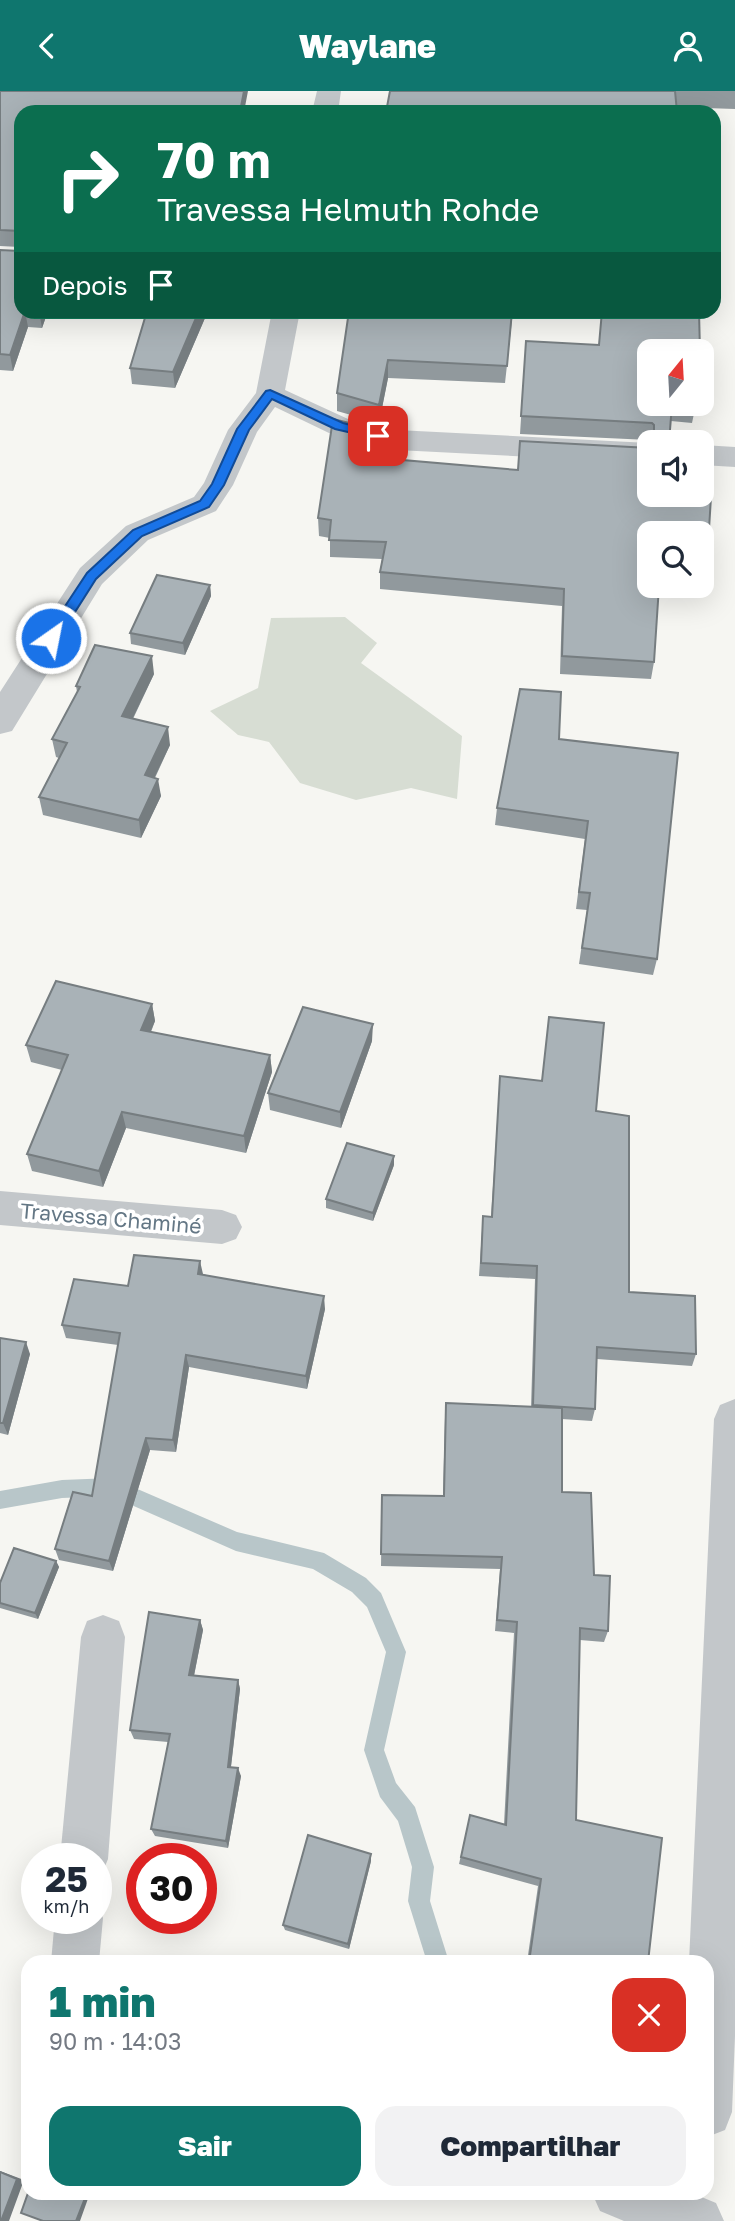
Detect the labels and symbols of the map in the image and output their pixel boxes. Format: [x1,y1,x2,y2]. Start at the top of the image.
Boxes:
north arrow [637,339,714,417]
pin [348,406,408,466]
position arrow [14,601,88,675]
street label: Travessa Chaminé [19,1197,203,1239]
speed limit sign: 30 [126,1843,217,1934]

